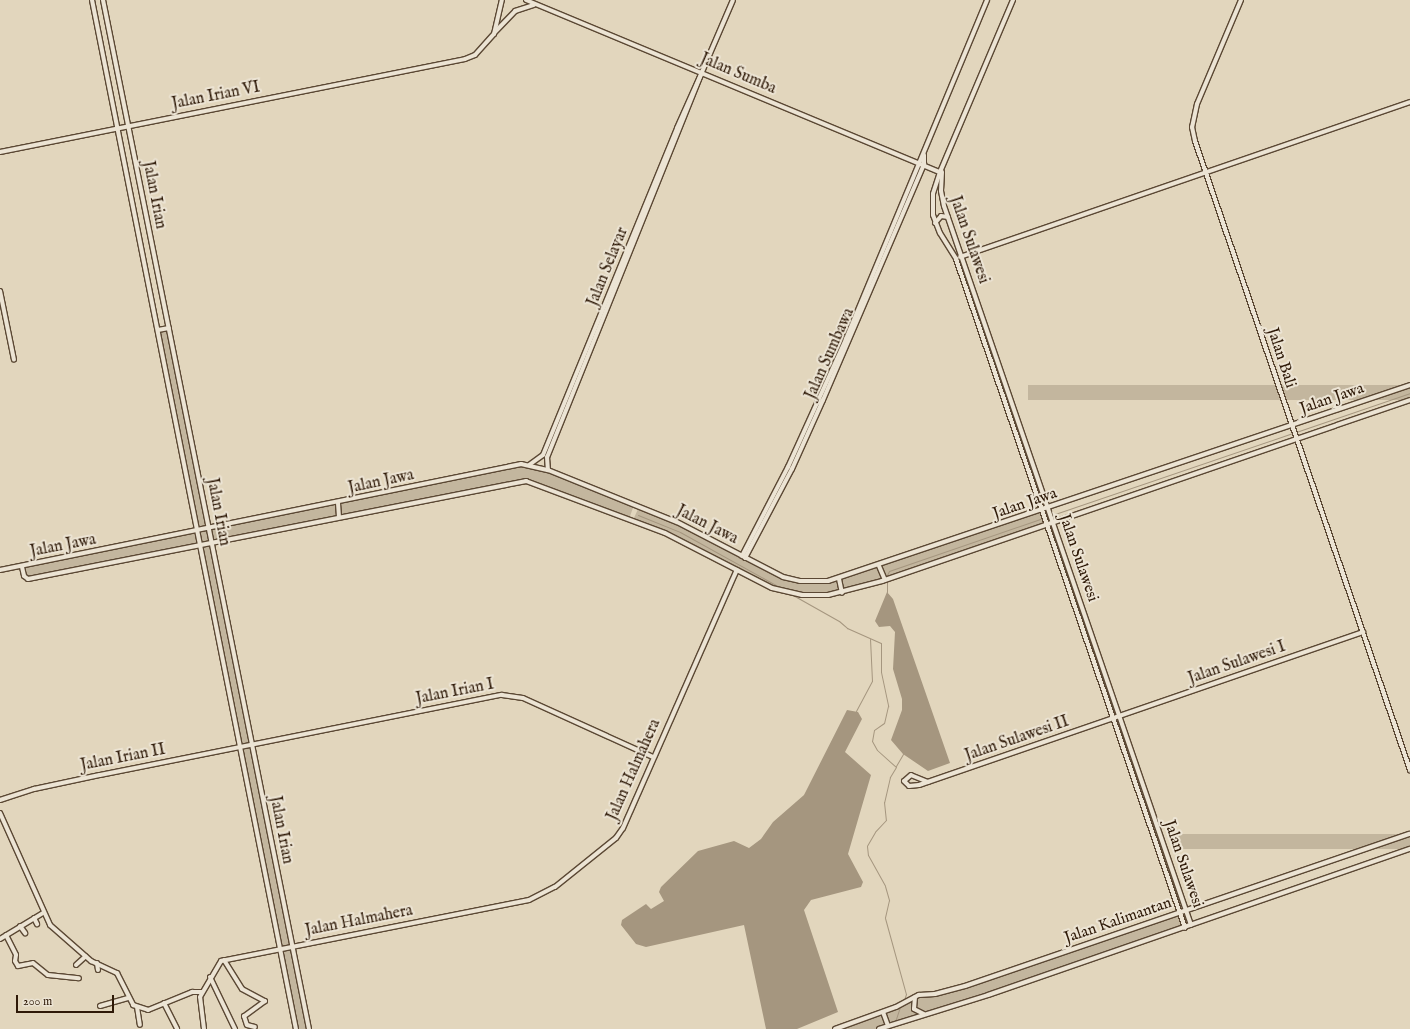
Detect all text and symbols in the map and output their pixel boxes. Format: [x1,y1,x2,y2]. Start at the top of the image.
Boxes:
street label: Jalan Sumba [697,49,779,99]
street label: Jalan Irian VI [170,78,262,114]
street label: Jalan Irian [138,159,170,231]
street label: Jalan Sulawesi [945,194,993,286]
street label: Jalan Selayar [583,225,633,309]
street label: Jalan Sumbawa [801,305,859,403]
street label: Jalan Bali [1262,325,1300,391]
street label: Jalan Jawa [1297,379,1367,419]
street label: Jalan Jawa [346,466,416,498]
street label: Jalan Irian [202,476,234,548]
street label: Jalan Jawa [990,484,1060,524]
street label: Jalan Jawa [673,501,741,549]
street label: Jalan Sulawesi [1054,512,1102,604]
street label: Jalan Jawa [28,530,98,562]
street label: Jalan Sulawesi I [1186,637,1288,689]
street label: Jalan Irian I [414,675,496,709]
street label: Jalan Sulawesi II [962,712,1072,766]
street label: Jalan Halmahera [603,716,665,824]
street label: Jalan Irian II [79,740,167,776]
street label: Jalan Irian [265,794,297,866]
street label: Jalan Sulawesi [1159,818,1207,910]
street label: Jalan Kalimantan [1062,894,1174,948]
street label: Jalan Halmahera [304,901,414,941]
scale bar [18,987,116,1013]
text: 200 m [23,994,52,1009]

